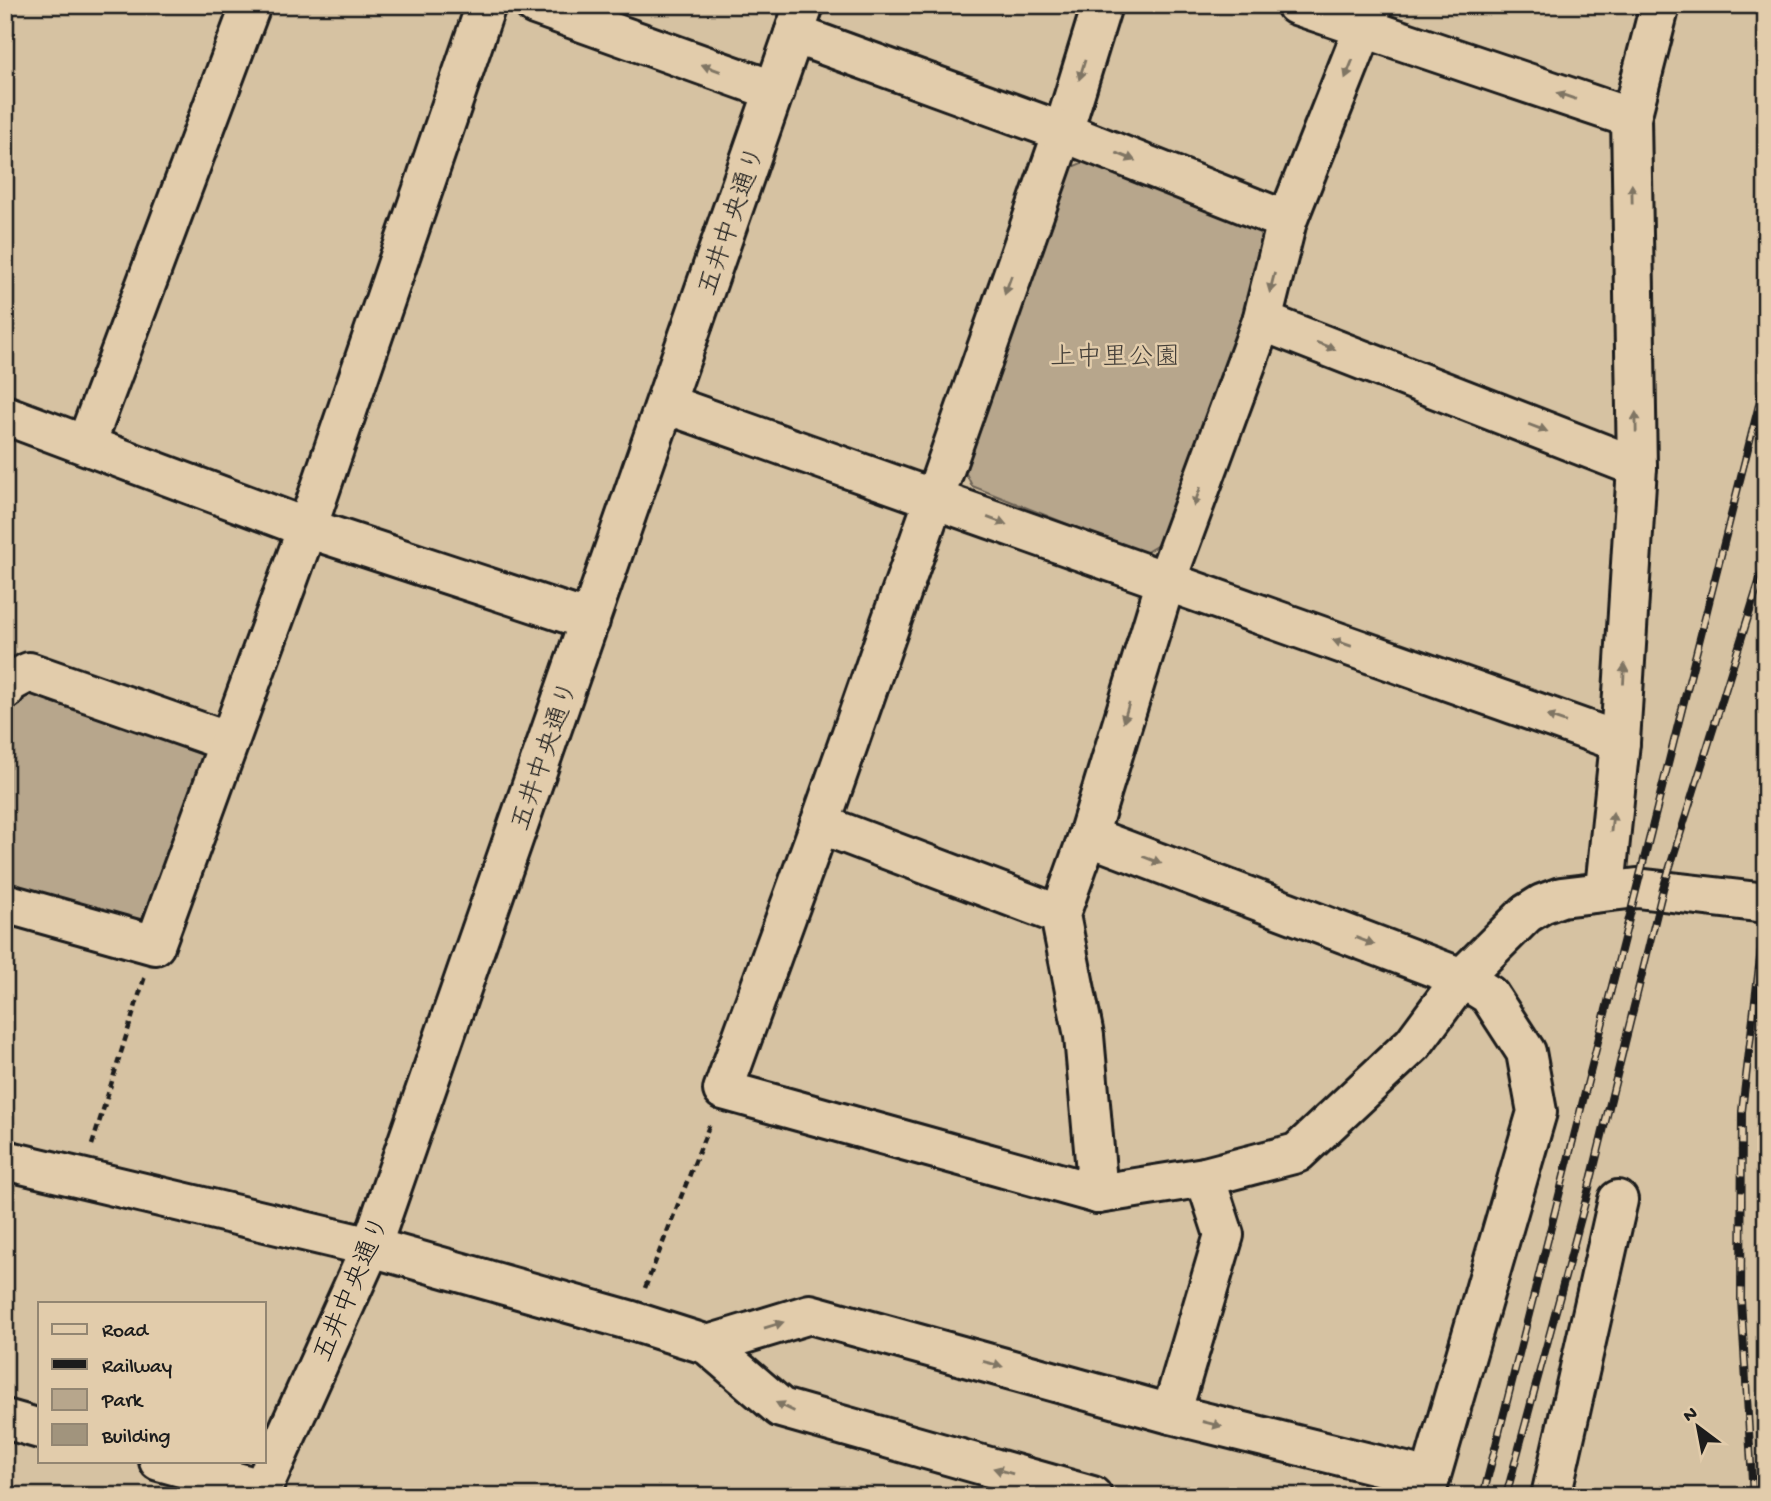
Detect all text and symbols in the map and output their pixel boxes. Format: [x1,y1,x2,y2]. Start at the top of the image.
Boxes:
one-way arrow [1343,59,1354,80]
one-way arrow [1076,60,1087,81]
one-way arrow [700,62,721,73]
one-way arrow [1556,90,1577,101]
street label: 五井中央通り [692,142,774,300]
one-way arrow [1116,151,1137,162]
one-way arrow [1627,183,1638,205]
one-way arrow [1266,272,1277,294]
one-way arrow [1002,275,1013,296]
one-way arrow [1315,340,1336,351]
park label: 上中里公園 [1050,342,1180,375]
one-way arrow [1630,411,1642,433]
one-way arrow [1527,423,1548,434]
one-way arrow [1191,487,1202,508]
one-way arrow [986,516,1007,527]
one-way arrow [1331,637,1352,648]
one-way arrow [1619,662,1630,684]
street label: 五井中央通り [505,677,587,835]
one-way arrow [1120,703,1130,724]
one-way arrow [1546,713,1567,724]
one-way arrow [1607,810,1618,832]
one-way arrow [1142,855,1163,866]
one-way arrow [1354,936,1375,947]
street label: 五井中央通り [308,1211,399,1368]
legend [38,1302,266,1462]
text: Road [102,1320,150,1345]
one-way arrow [763,1320,784,1330]
text: Railway [102,1356,172,1381]
one-way arrow [982,1360,1003,1370]
text: Park [101,1390,145,1415]
north arrow [1662,1392,1732,1462]
one-way arrow [774,1401,795,1413]
text: N [1679,1403,1702,1429]
one-way arrow [1201,1419,1223,1430]
text: Building [101,1426,171,1451]
one-way arrow [992,1465,1013,1475]

